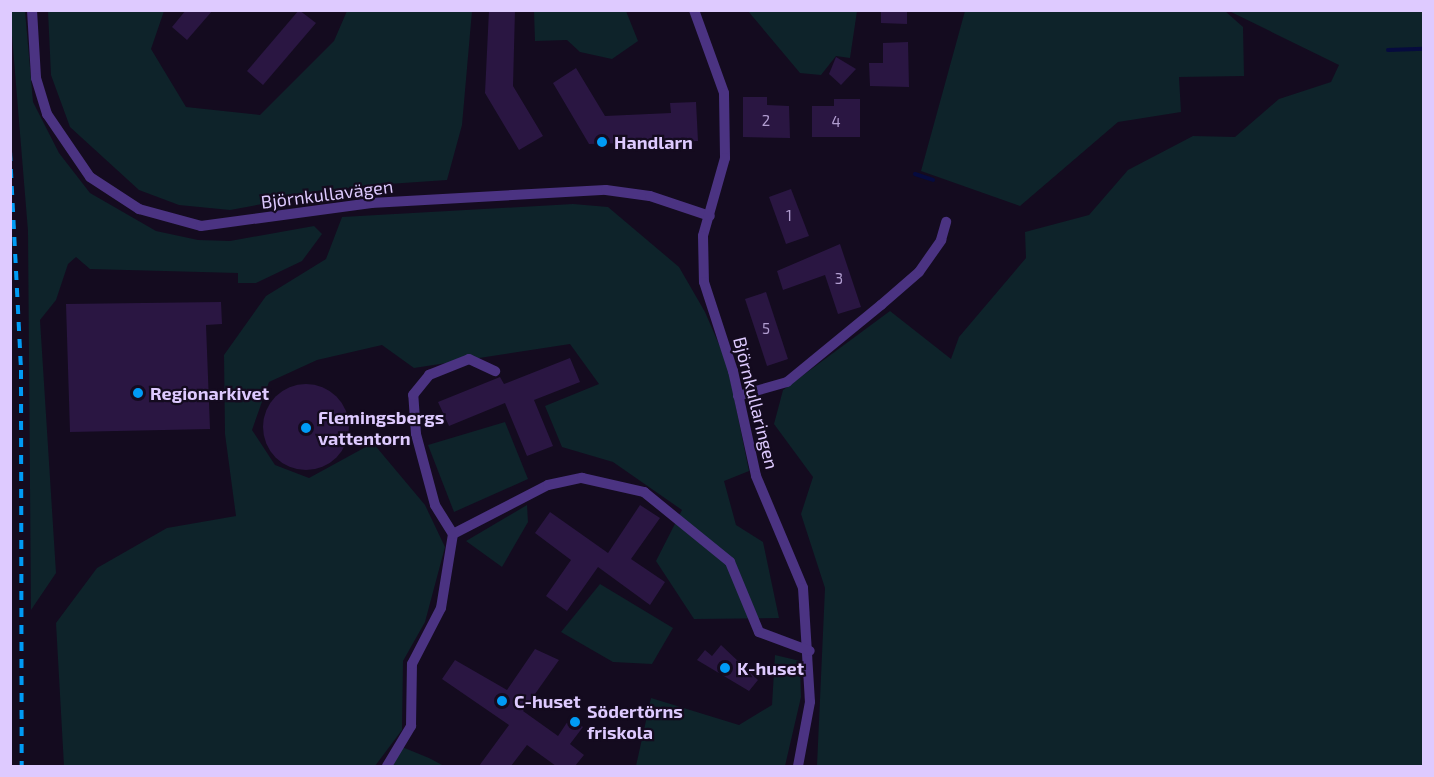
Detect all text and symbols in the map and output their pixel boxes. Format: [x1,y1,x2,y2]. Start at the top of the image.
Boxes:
house number: 2 [762,112,770,130]
house number: 4 [831,113,841,131]
place label: Handlarn [614,131,693,153]
marker: Handlarn [595,135,609,149]
street label: Björnkullavägen [260,175,394,213]
house number: 1 [786,207,792,225]
house number: 3 [835,270,843,288]
house number: 5 [762,320,770,338]
street label: Björnkullaringen [729,335,783,471]
place label: Regionarkivet [150,382,269,404]
marker: Regionarkivet [131,386,145,400]
place label: Flemingsbergs vattentorn [318,407,444,450]
marker: Flemingsbergs vattentorn [299,421,313,435]
place label: K-huset [737,657,804,679]
marker: K-huset [718,661,732,675]
place label: C-huset [514,690,581,712]
marker: C-huset [495,694,509,708]
place label: Södertörns friskola [587,701,683,744]
marker: Södertörns friskola [568,715,582,729]

